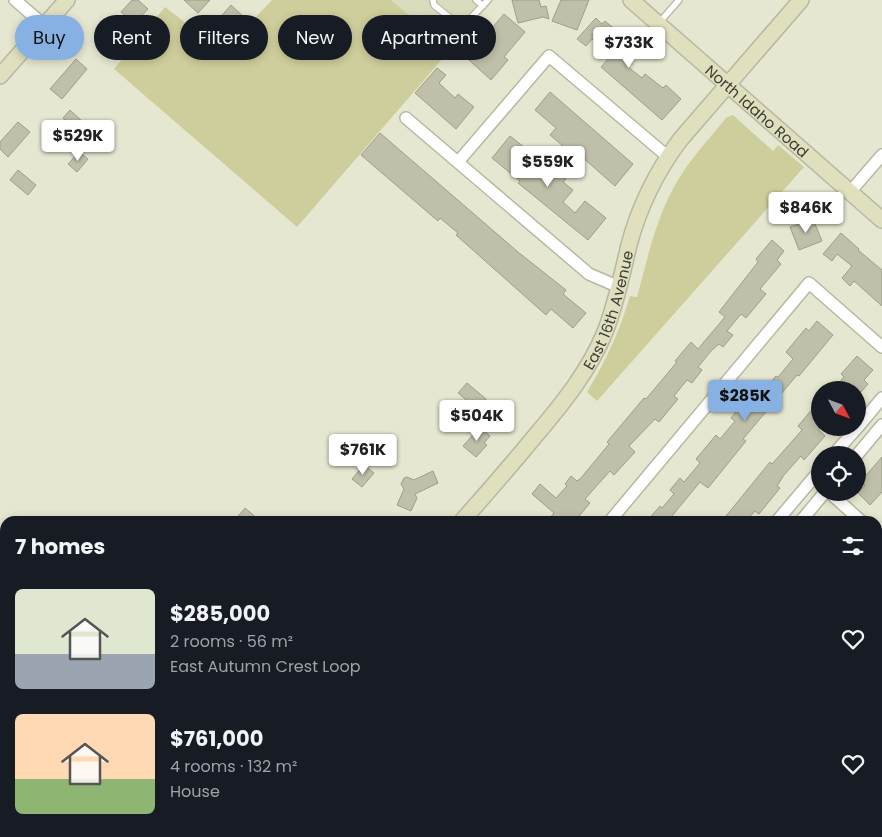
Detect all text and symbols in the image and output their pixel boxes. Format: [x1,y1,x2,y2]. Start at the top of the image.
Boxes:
chip: Buy [15,15,84,60]
chip: Rent [94,15,170,60]
chip: Filters [180,15,268,60]
chip: New [278,15,352,60]
chip: Apartment [362,15,496,60]
pin: $733K [594,27,664,69]
text: $733K [604,31,654,54]
street label: North Idaho Road [701,60,814,162]
pin: $529K [43,120,113,162]
text: $529K [52,124,104,147]
pin: $559K [513,146,583,188]
text: $559K [522,150,574,173]
pin: $846K [771,192,841,234]
text: $846K [779,196,833,219]
street label: East 16th Avenue [578,248,638,373]
pin: $285K [710,380,780,422]
north arrow [811,381,866,436]
map controls [811,381,866,501]
text: $285K [719,384,771,407]
pin: $504K [442,400,512,442]
text: $504K [450,404,504,427]
pin: $761K [328,434,398,476]
text: $761K [340,438,386,461]
button: locate [811,446,866,501]
text: 7 homes [15,532,105,561]
icon: filters [839,532,867,560]
text: $285,000 [170,599,270,628]
icon: home [55,609,115,669]
icon: heart [839,625,867,653]
text: 2 rooms · 56 m² [170,630,293,653]
text: East Autumn Crest Loop [170,655,360,678]
text: $761,000 [170,724,263,753]
icon: home [55,734,115,794]
icon: heart [839,750,867,778]
text: 4 rooms · 132 m² [170,755,297,778]
text: House [170,780,220,803]

